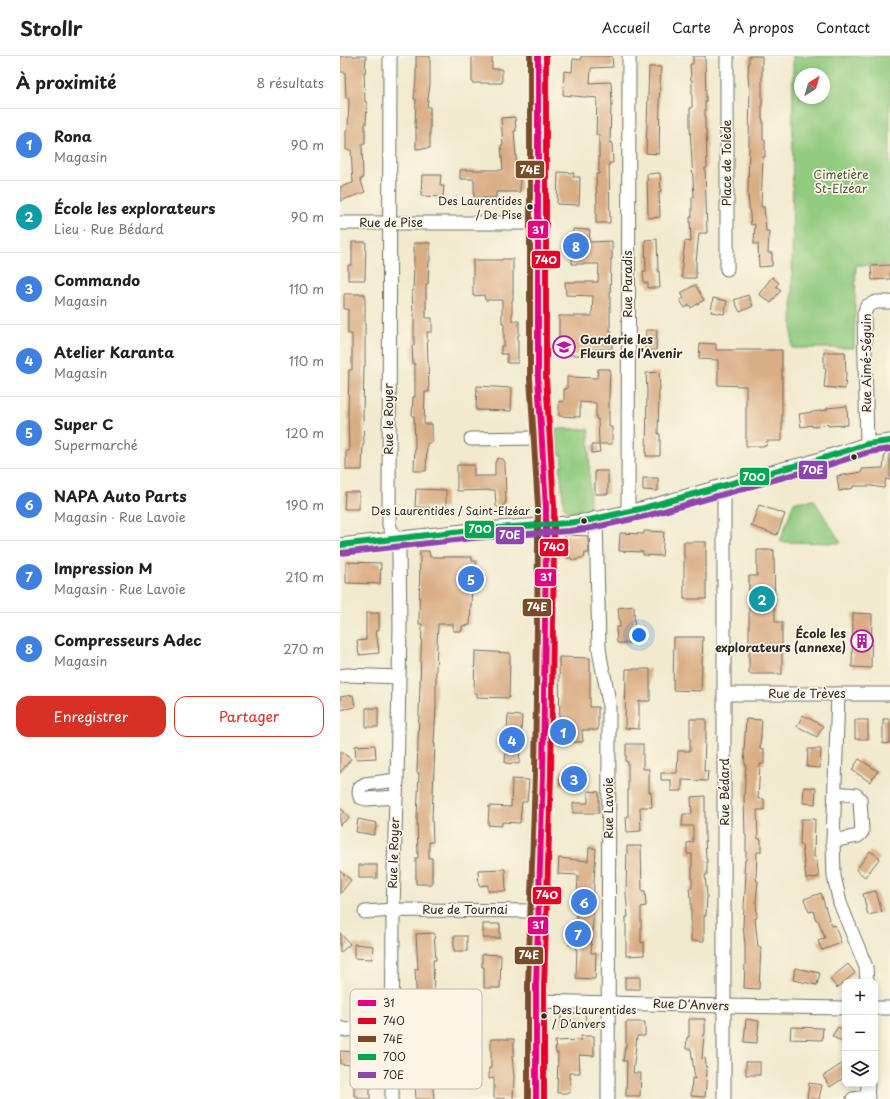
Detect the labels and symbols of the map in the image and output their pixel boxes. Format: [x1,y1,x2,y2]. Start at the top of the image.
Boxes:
north arrow [794,68,830,104]
street label: Place de Tolède [717,119,735,206]
line badge: 74E [515,160,545,179]
text: 74E [520,161,540,178]
park label: Cimetière St-Elzéar [813,165,869,197]
place label: Des Laurentides / De Pise [438,192,522,223]
marker: Des Laurentides / De Pise [525,202,535,212]
street label: Rue de Pise [359,213,423,231]
line badge: 31 [527,220,549,239]
text: 31 [532,221,544,238]
pin: 8 [563,231,589,261]
line badge: 74O [531,250,561,269]
street label: Rue Paradis [618,250,636,318]
text: 74O [535,251,557,268]
street label: Rue Aimé-Séguin [857,314,875,412]
place label: Garderie les Fleurs de l'Avenir [580,330,683,362]
school or university icon: Garderie les Fleurs de l'Avenir [551,334,577,360]
street label: Rue le Royer [379,383,397,455]
unlabelled marker [849,452,859,462]
line badge: 70E [798,460,828,480]
text: 70E [802,461,824,478]
line badge: 70O [739,467,770,486]
text: 70O [742,468,766,485]
place label: Des Laurentides / Saint-Elzéar [371,502,530,519]
marker: Des Laurentides / Saint-Elzéar [533,506,543,516]
unlabelled marker [579,516,589,526]
line badge: 70O [464,520,495,539]
text: 70O [468,520,492,537]
line badge: 70E [495,526,525,545]
text: 70E [499,526,521,543]
line badge: 74O [539,538,569,557]
text: 74O [543,538,565,555]
pin: 5 [458,564,484,594]
line badge: 31 [534,568,557,587]
text: 31 [540,568,552,585]
pin: 2 [749,584,775,614]
line badge: 74E [522,598,552,617]
text: 74E [527,598,547,615]
place label: École les explorateurs (annexe) [715,624,846,656]
your location [629,625,649,645]
building icon: École les explorateurs (annexe) [849,628,875,654]
street label: Rue de Trèves [768,684,846,702]
pin: 1 [550,717,576,747]
pin: 4 [499,725,525,755]
street label: Rue Bédard [715,758,733,826]
pin: 3 [561,764,587,794]
street label: Rue Lavoie [599,777,617,839]
street label: Rue le Royer [383,817,403,889]
line badge: 74O [532,886,562,905]
text: 74O [536,886,558,903]
pin: 6 [571,887,597,917]
street label: Rue de Tournai [422,900,508,918]
line badge: 31 [527,916,549,935]
text: 31 [532,916,544,933]
pin: 7 [565,919,591,949]
line badge: 74E [514,946,544,965]
text: 74E [519,946,539,963]
legend [350,989,482,1089]
text: 31 [383,994,395,1011]
street label: Rue D'Anvers [653,994,730,1014]
place label: Des Laurentides / D'anvers [552,1001,636,1032]
marker: Des Laurentides / D'anvers [539,1011,549,1021]
text: 74O [383,1012,405,1029]
text: 74E [383,1030,403,1047]
text: 70O [383,1048,406,1065]
text: 70E [383,1066,404,1083]

